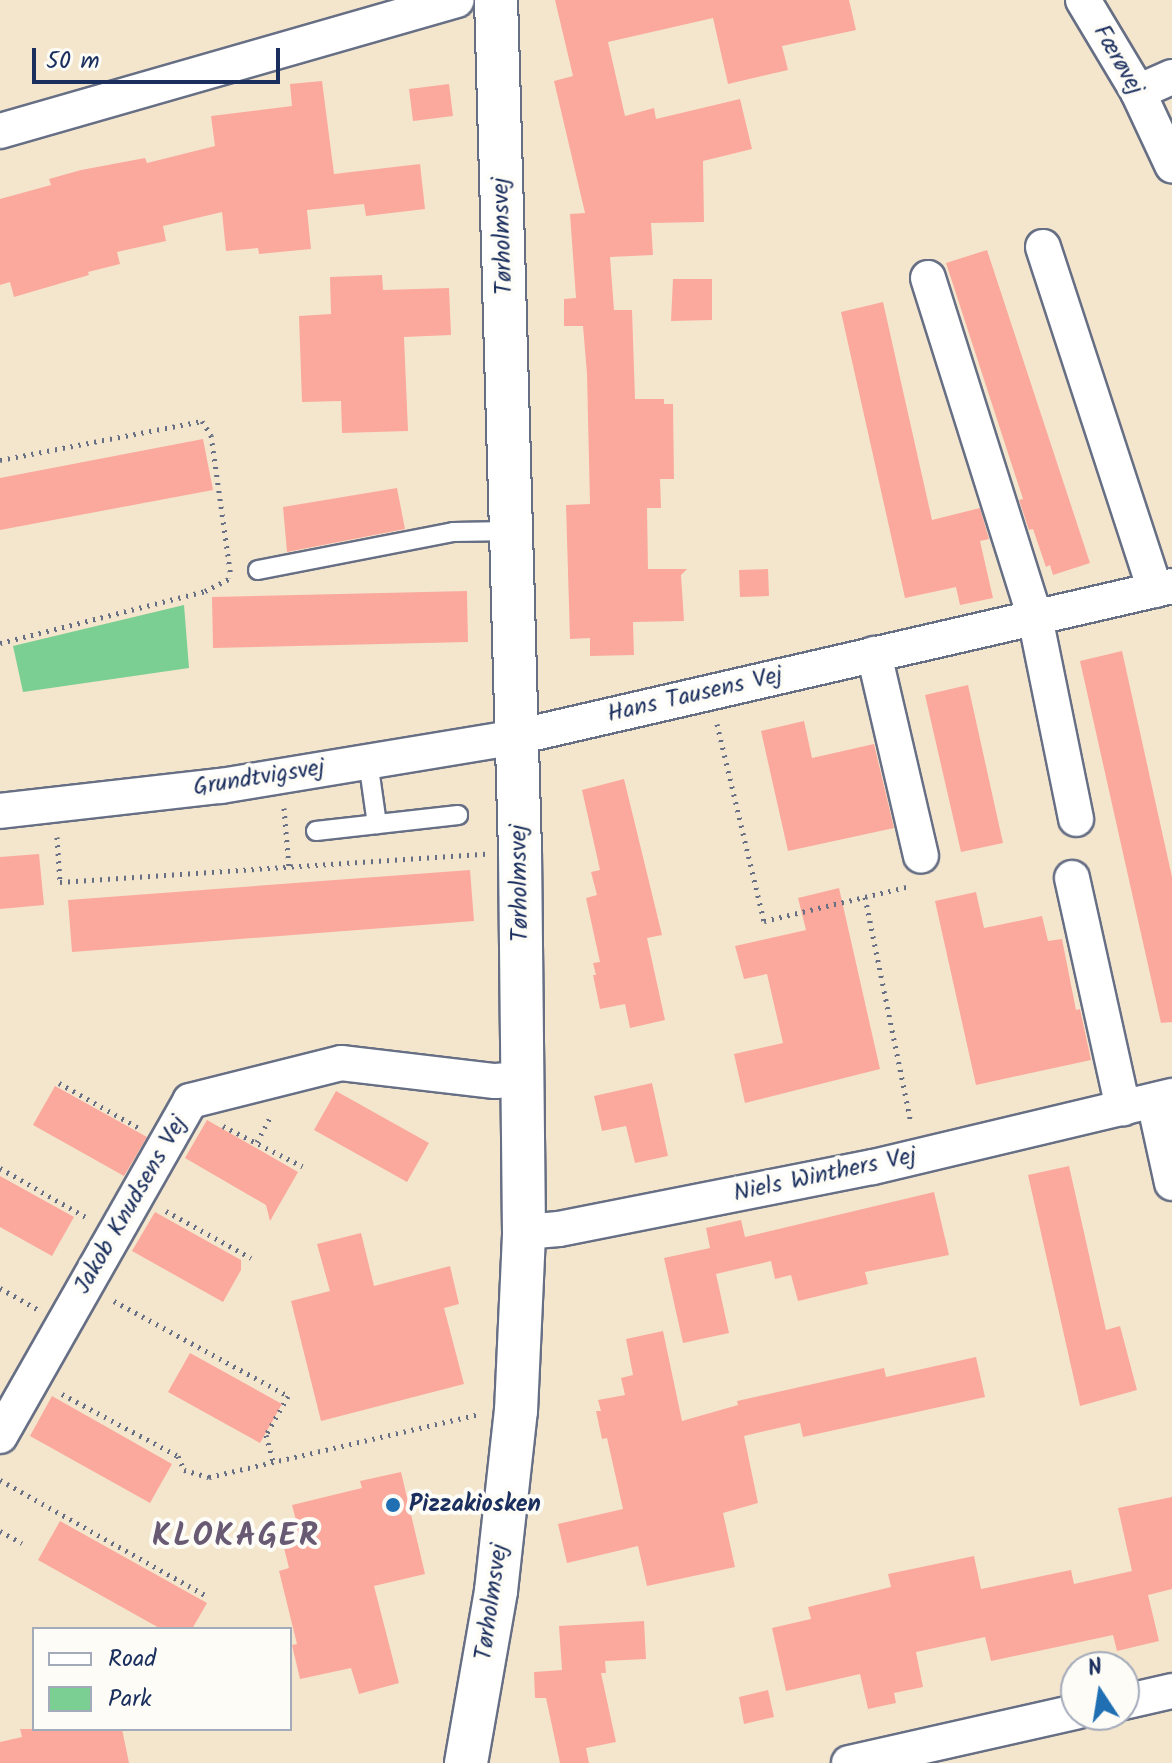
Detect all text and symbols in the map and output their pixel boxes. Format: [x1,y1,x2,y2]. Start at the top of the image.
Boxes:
street label: Færøvej [1086,20,1150,100]
scale bar [36,32,284,82]
text: 50 m [46,42,100,81]
street label: Tørholmsvej [487,177,519,295]
street label: Hans Tausens Vej [605,661,785,729]
street label: Grundtvigsvej [191,753,327,803]
street label: Tørholmsvej [505,824,535,942]
street label: Jakob Knudsens Vej [68,1111,194,1299]
street label: Niels Winthers Vej [731,1142,919,1208]
place label: Pizzakiosken [409,1491,541,1519]
marker: Pizzakiosken [384,1496,402,1514]
district label: KLOKAGER [152,1518,320,1556]
street label: Tørholmsvej [470,1542,514,1662]
legend [32,1627,292,1731]
text: Road [108,1640,156,1679]
text: N [1085,1650,1106,1688]
north arrow [1060,1651,1140,1731]
text: Park [108,1680,152,1719]

